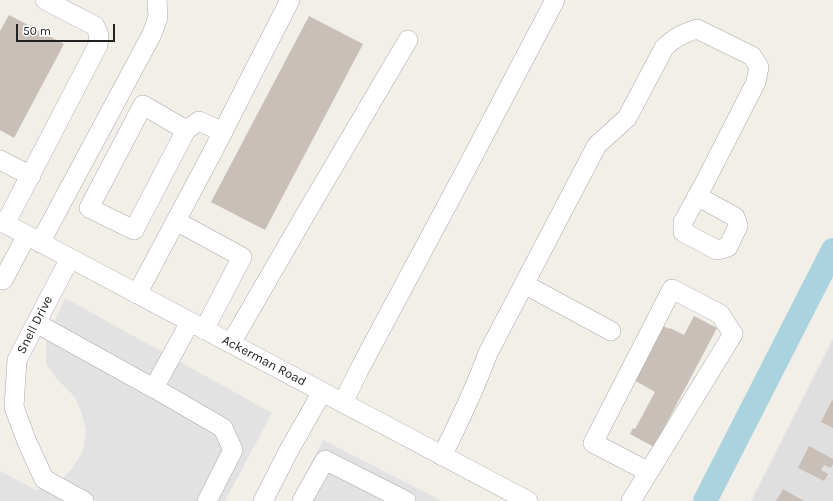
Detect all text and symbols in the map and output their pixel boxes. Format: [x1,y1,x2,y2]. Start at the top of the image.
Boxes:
scale bar [18,16,117,42]
text: 50 m [23,24,51,38]
street label: Snell Drive [14,293,56,357]
street label: Ackerman Road [219,332,309,390]

